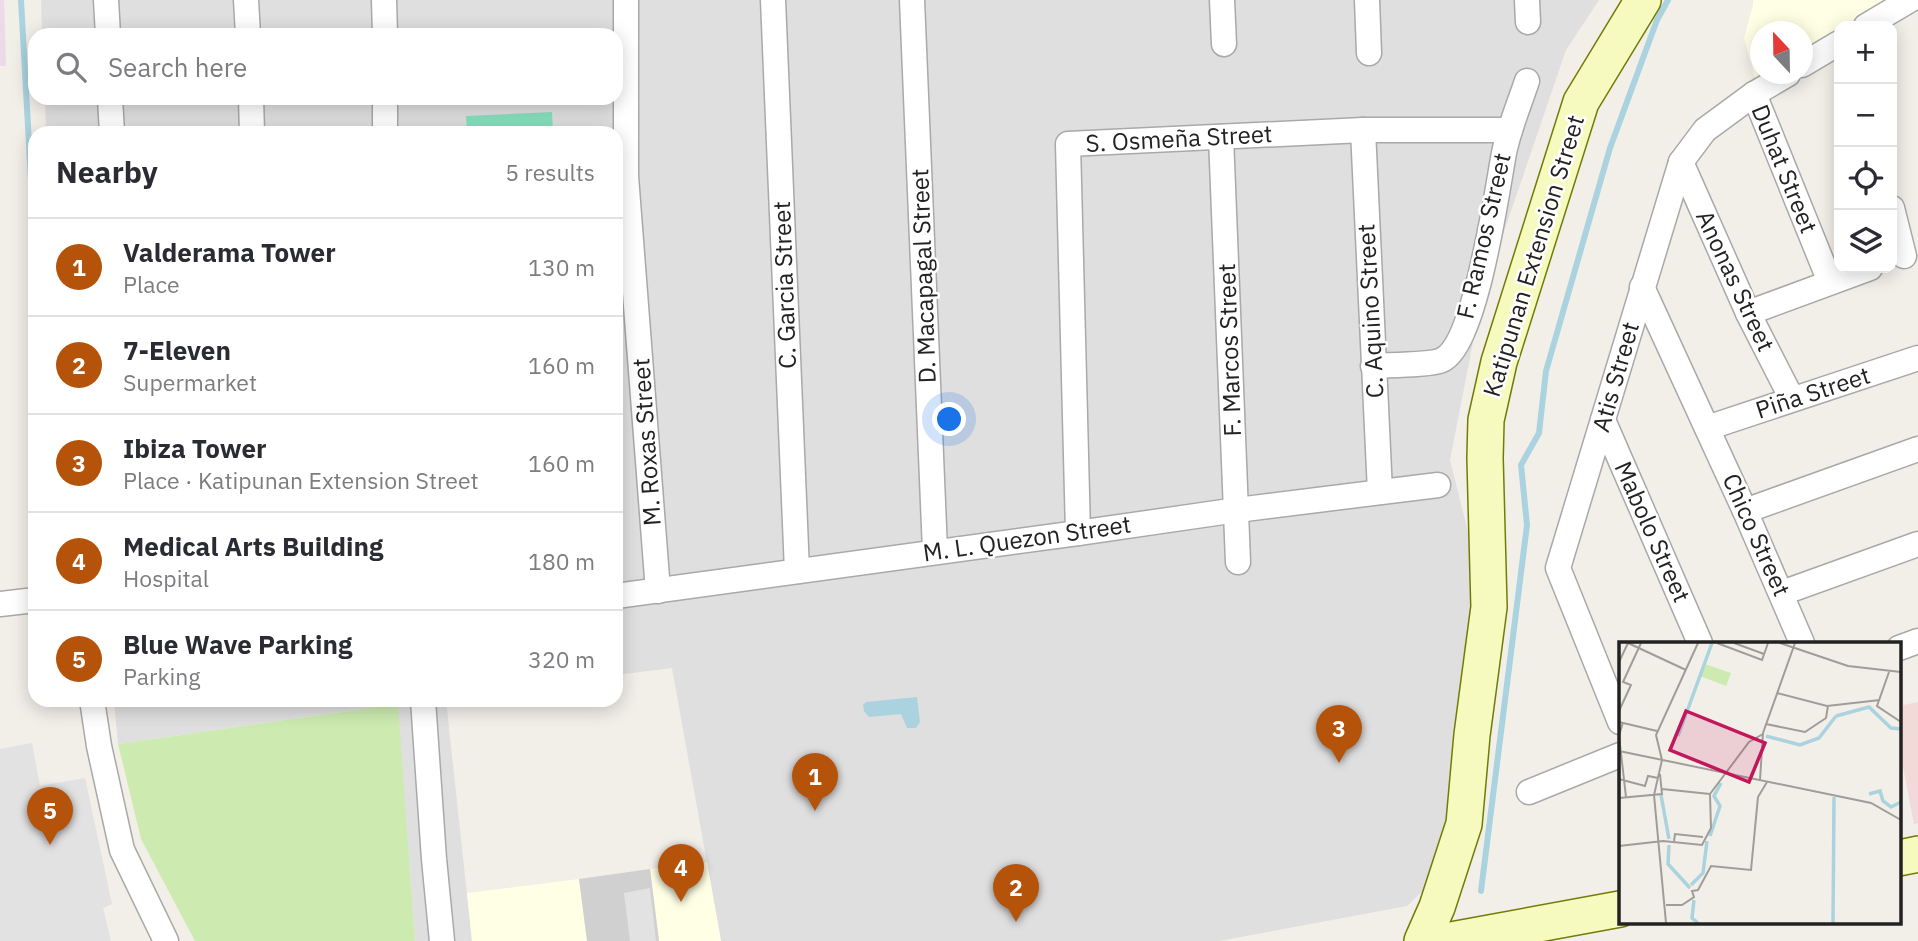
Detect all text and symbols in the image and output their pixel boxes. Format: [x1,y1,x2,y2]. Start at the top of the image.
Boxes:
north arrow [1750,21,1813,84]
map controls [1834,21,1897,273]
button: + [1834,21,1897,84]
search box [28,28,623,105]
icon: search [52,48,90,86]
text: Search here [108,50,247,84]
button: − [1834,84,1897,147]
street label: Duhat Street [1745,100,1825,238]
street label: Katipunan Extension Street [1475,111,1591,400]
street label: S. Osmeña Street [1085,117,1273,159]
button: locate [1834,147,1897,210]
street label: F. Ramos Street [1448,150,1518,322]
text: Nearby [56,152,158,191]
text: 5 results [505,157,595,187]
street label: D. Macapagal Street [903,168,943,384]
street label: C. Garcia Street [765,201,803,369]
street label: Anonas Street [1689,205,1783,356]
button: layers [1834,210,1897,273]
street label: C. Aquino Street [1349,223,1391,399]
text: Valderama Tower [123,235,336,269]
text: 1 [72,252,86,282]
text: 130 m [528,252,595,282]
street label: F. Marcos Street [1210,263,1248,437]
text: Place [123,269,180,299]
street label: Atis Street [1584,318,1646,435]
text: 7-Eleven [123,333,231,367]
text: 2 [72,350,86,380]
text: 160 m [528,350,595,380]
street label: M. Roxas Street [624,357,668,527]
street label: Piña Street [1751,359,1874,426]
text: Supermarket [123,367,257,397]
your location [932,402,966,436]
text: Ibiza Tower [123,431,267,465]
text: 3 [72,448,86,478]
text: 160 m [528,448,595,478]
street label: Mabolo Street [1608,456,1698,607]
text: Place · Katipunan Extension Street [123,465,479,495]
street label: Chico Street [1716,468,1798,601]
street label: M. L. Quezon Street [921,508,1133,568]
text: Medical Arts Building [123,529,383,563]
text: 4 [72,546,86,576]
text: 180 m [528,546,595,576]
text: Hospital [123,563,209,593]
text: Blue Wave Parking [123,627,352,661]
inset map [1619,642,1900,923]
text: 5 [72,644,86,674]
text: 320 m [528,644,595,674]
text: Parking [123,661,201,691]
pin: 3 [1316,705,1362,763]
pin: 1 [792,753,838,811]
pin: 5 [27,787,73,845]
pin: 4 [658,844,704,902]
pin: 2 [993,864,1039,922]

